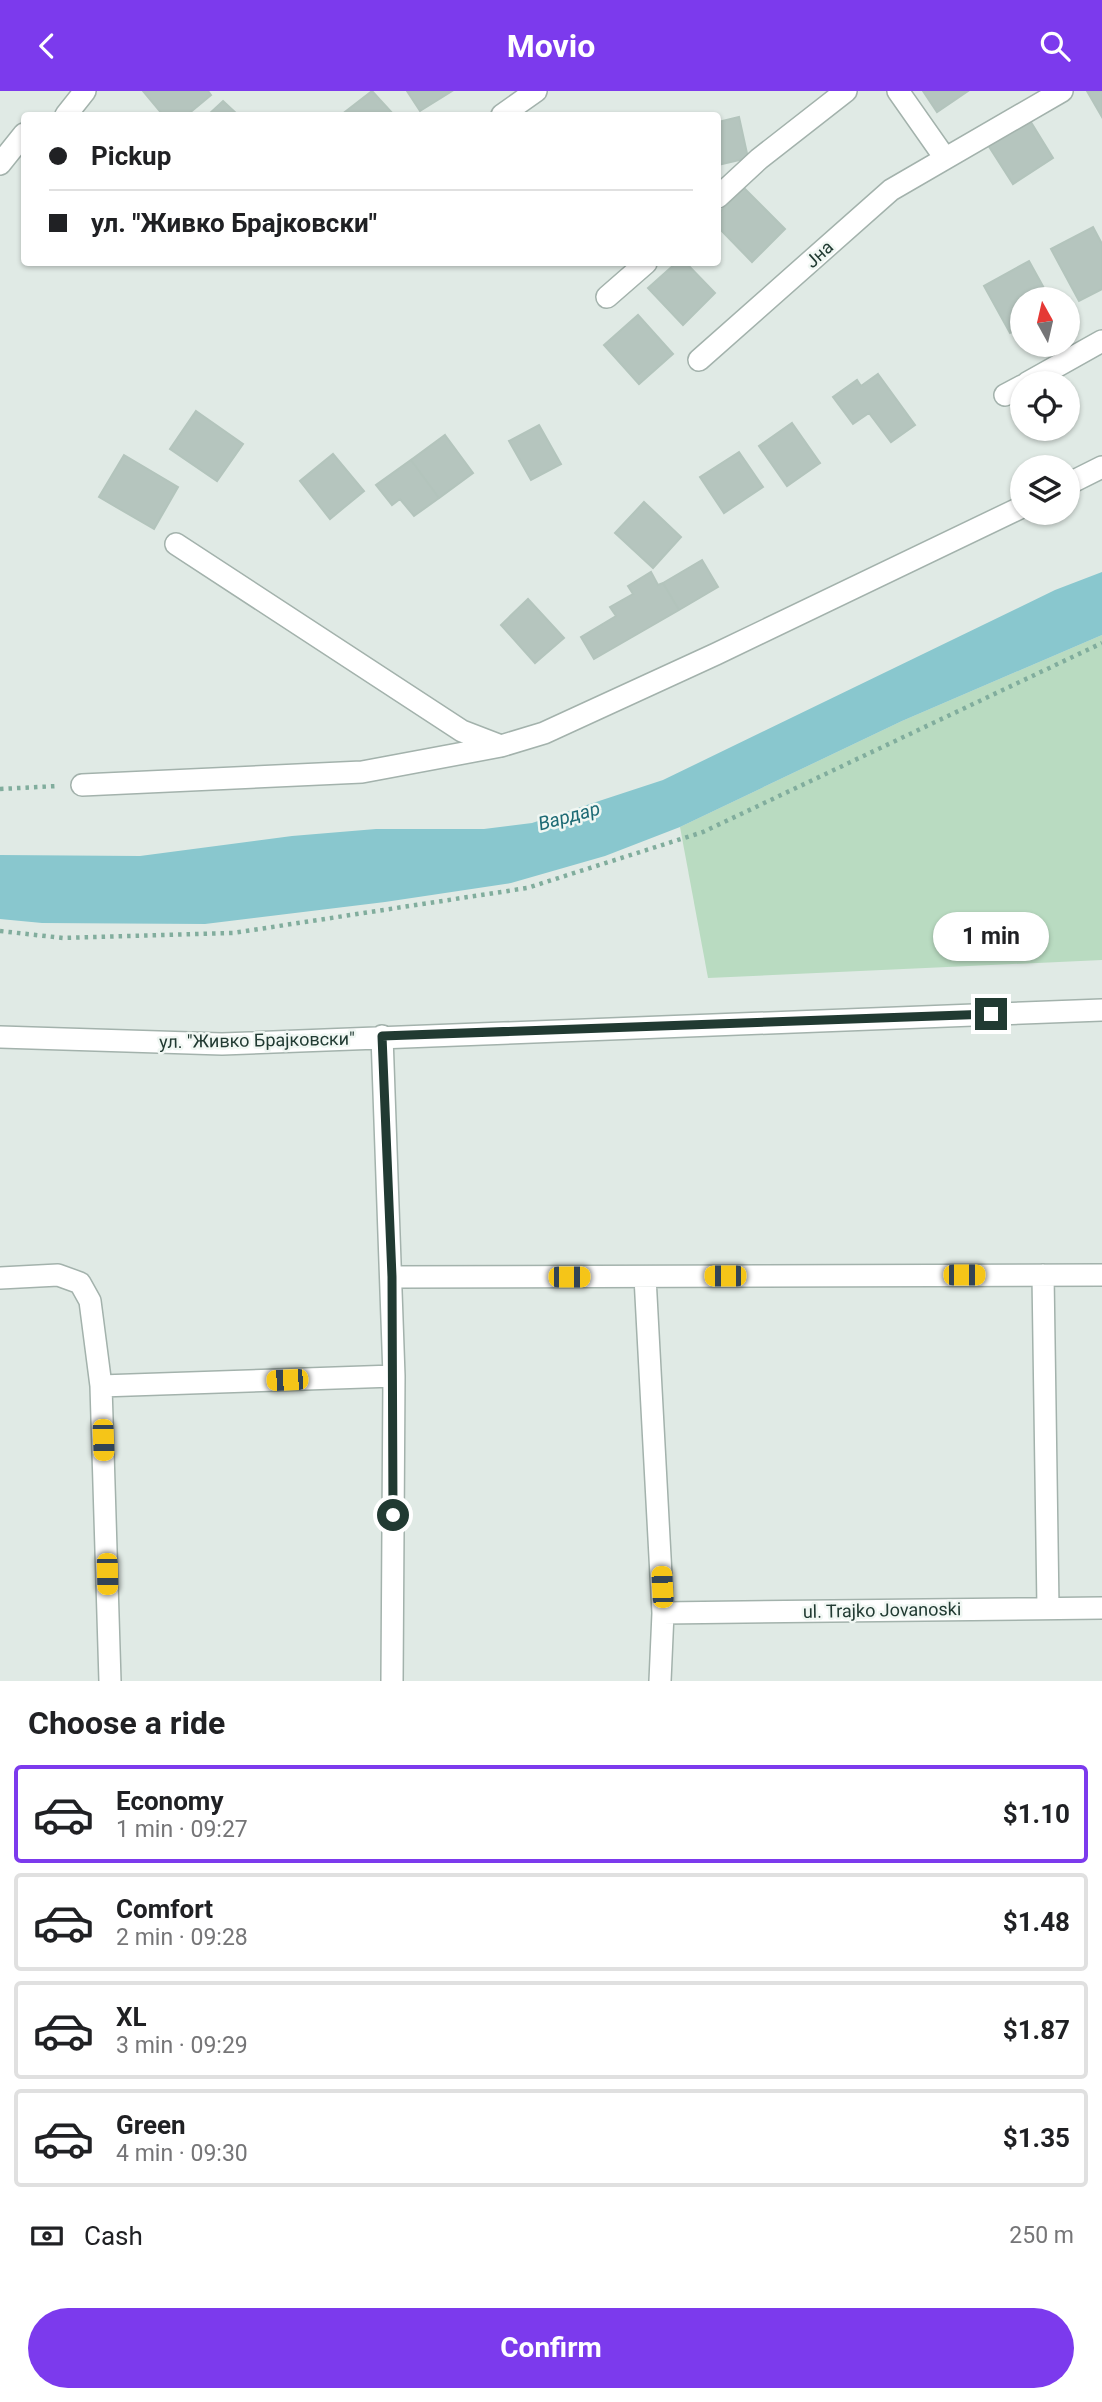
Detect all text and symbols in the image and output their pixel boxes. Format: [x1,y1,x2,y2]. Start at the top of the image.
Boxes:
icon: back [28,27,66,65]
text: Movio [507,27,595,65]
icon: search [1036,27,1074,65]
text: Pickup [91,141,171,171]
text: ул. "Живко Брајковски" [91,208,377,238]
street label: Јна [801,236,837,272]
north arrow [1010,287,1080,357]
map controls [1010,287,1080,525]
button: locate [1010,371,1080,441]
button: layers [1010,455,1080,525]
water label: Вардар [535,797,603,835]
callout: 1 min [933,913,1049,961]
text: 1 min [962,923,1020,950]
route end [975,998,1007,1030]
street label: ул. "Живко Брајковски" [159,1028,355,1052]
car [944,1265,986,1286]
car [705,1266,747,1287]
car [549,1267,591,1288]
car [266,1369,309,1391]
car [92,1419,115,1461]
route start [377,1499,409,1531]
car [97,1553,118,1595]
car [651,1565,674,1609]
street label: ul. Trajko Jovanoski [803,1598,961,1622]
text: Choose a ride [28,1704,225,1742]
icon: car [32,1783,95,1846]
text: Economy [116,1786,223,1816]
text: $1.10 [1003,1799,1070,1829]
text: 1 min · 09:27 [116,1816,248,1843]
icon: car [32,1891,95,1954]
text: Comfort [116,1894,213,1924]
text: $1.48 [1003,1907,1070,1937]
text: 2 min · 09:28 [116,1924,248,1951]
icon: car [32,1999,95,2062]
text: XL [116,2002,147,2032]
text: $1.87 [1003,2015,1070,2045]
text: 3 min · 09:29 [116,2032,248,2059]
icon: car [32,2107,95,2170]
text: Green [116,2110,186,2140]
text: $1.35 [1003,2123,1070,2153]
text: 4 min · 09:30 [116,2140,248,2167]
icon: cash [28,2217,66,2255]
text: Cash [84,2221,143,2251]
text: 250 m [1009,2222,1074,2249]
button: Confirm [28,2308,1074,2388]

